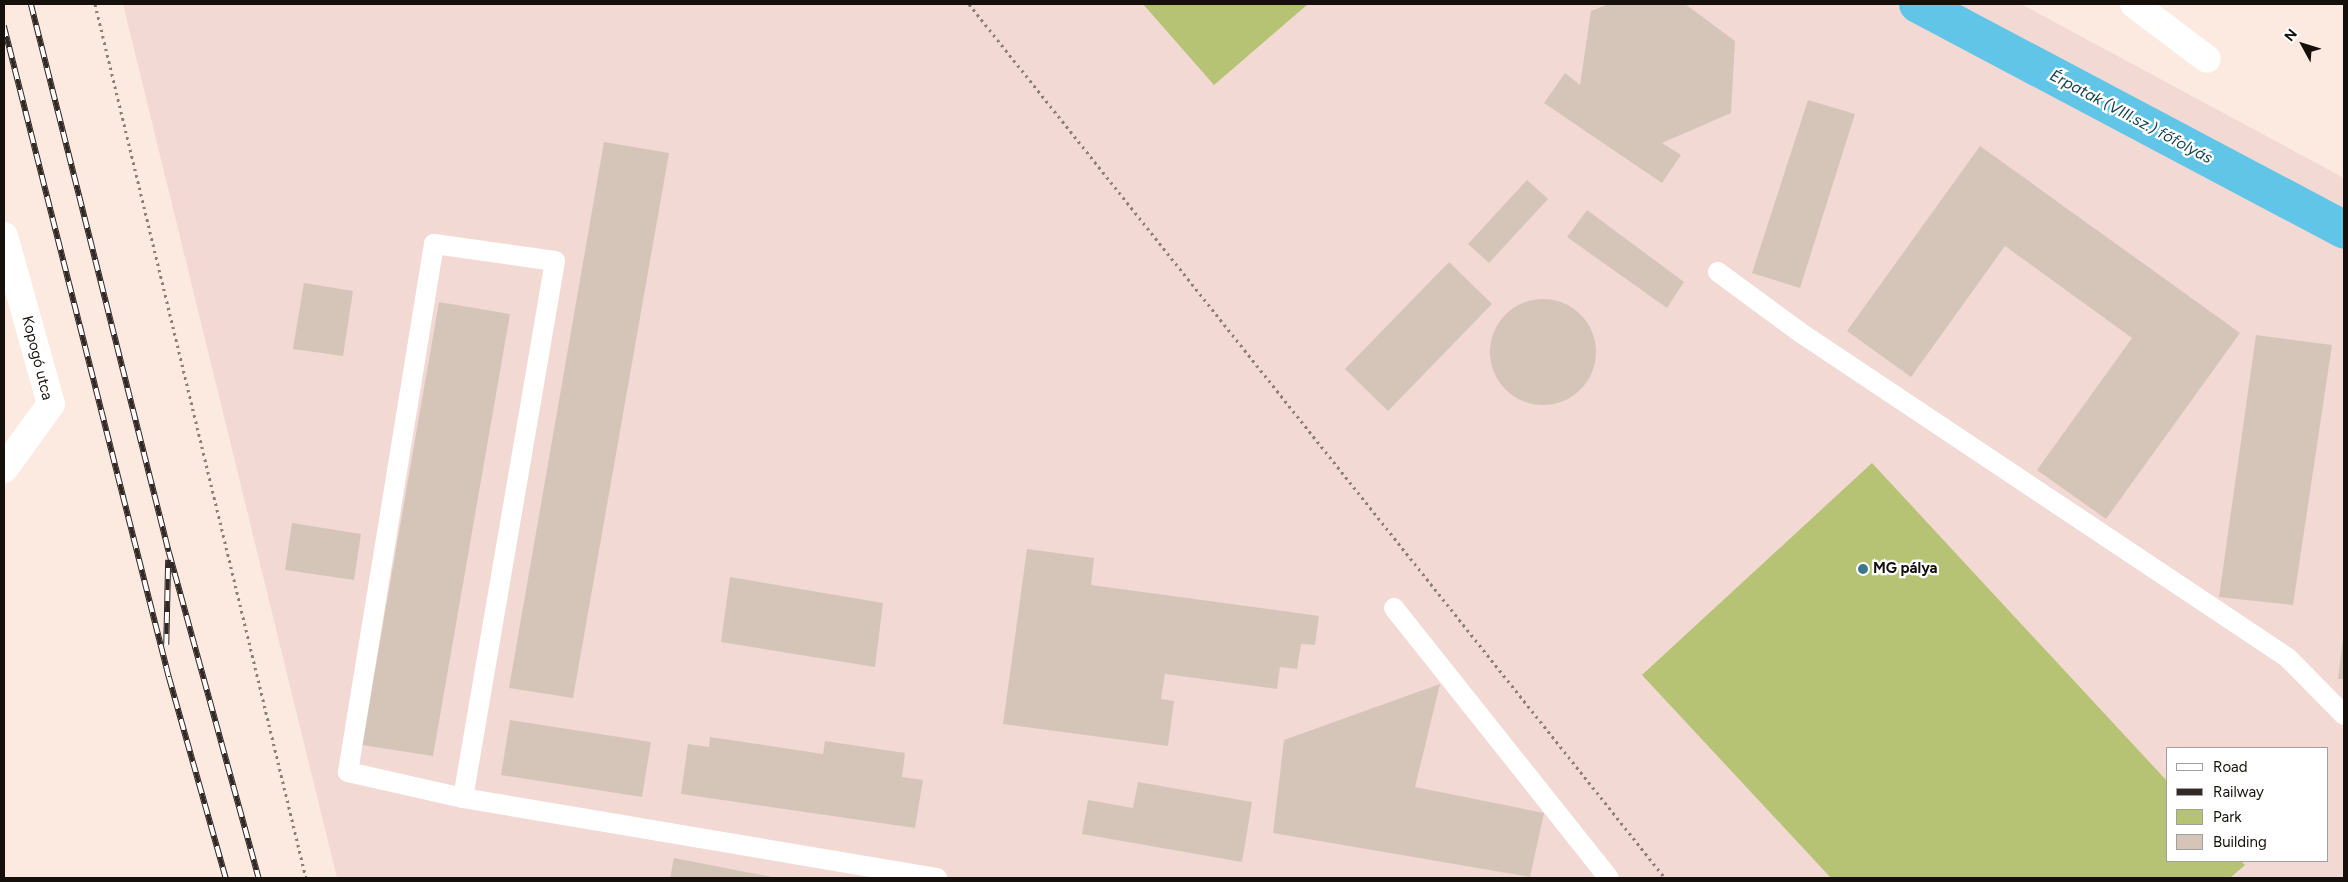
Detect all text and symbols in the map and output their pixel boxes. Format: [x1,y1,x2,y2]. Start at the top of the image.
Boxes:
north arrow [2278,20,2328,70]
text: N [2281,26,2301,45]
water label: Érpatak (VIII.sz.) főfolyás [2046,66,2216,168]
street label: Kopogó utca [18,314,56,402]
place label: MG pálya [1873,560,1938,578]
marker: MG pálya [1857,563,1869,575]
legend [2166,747,2328,862]
text: Road [2213,758,2248,776]
text: Railway [2213,783,2264,801]
text: Park [2213,808,2242,826]
text: Building [2213,833,2267,851]

